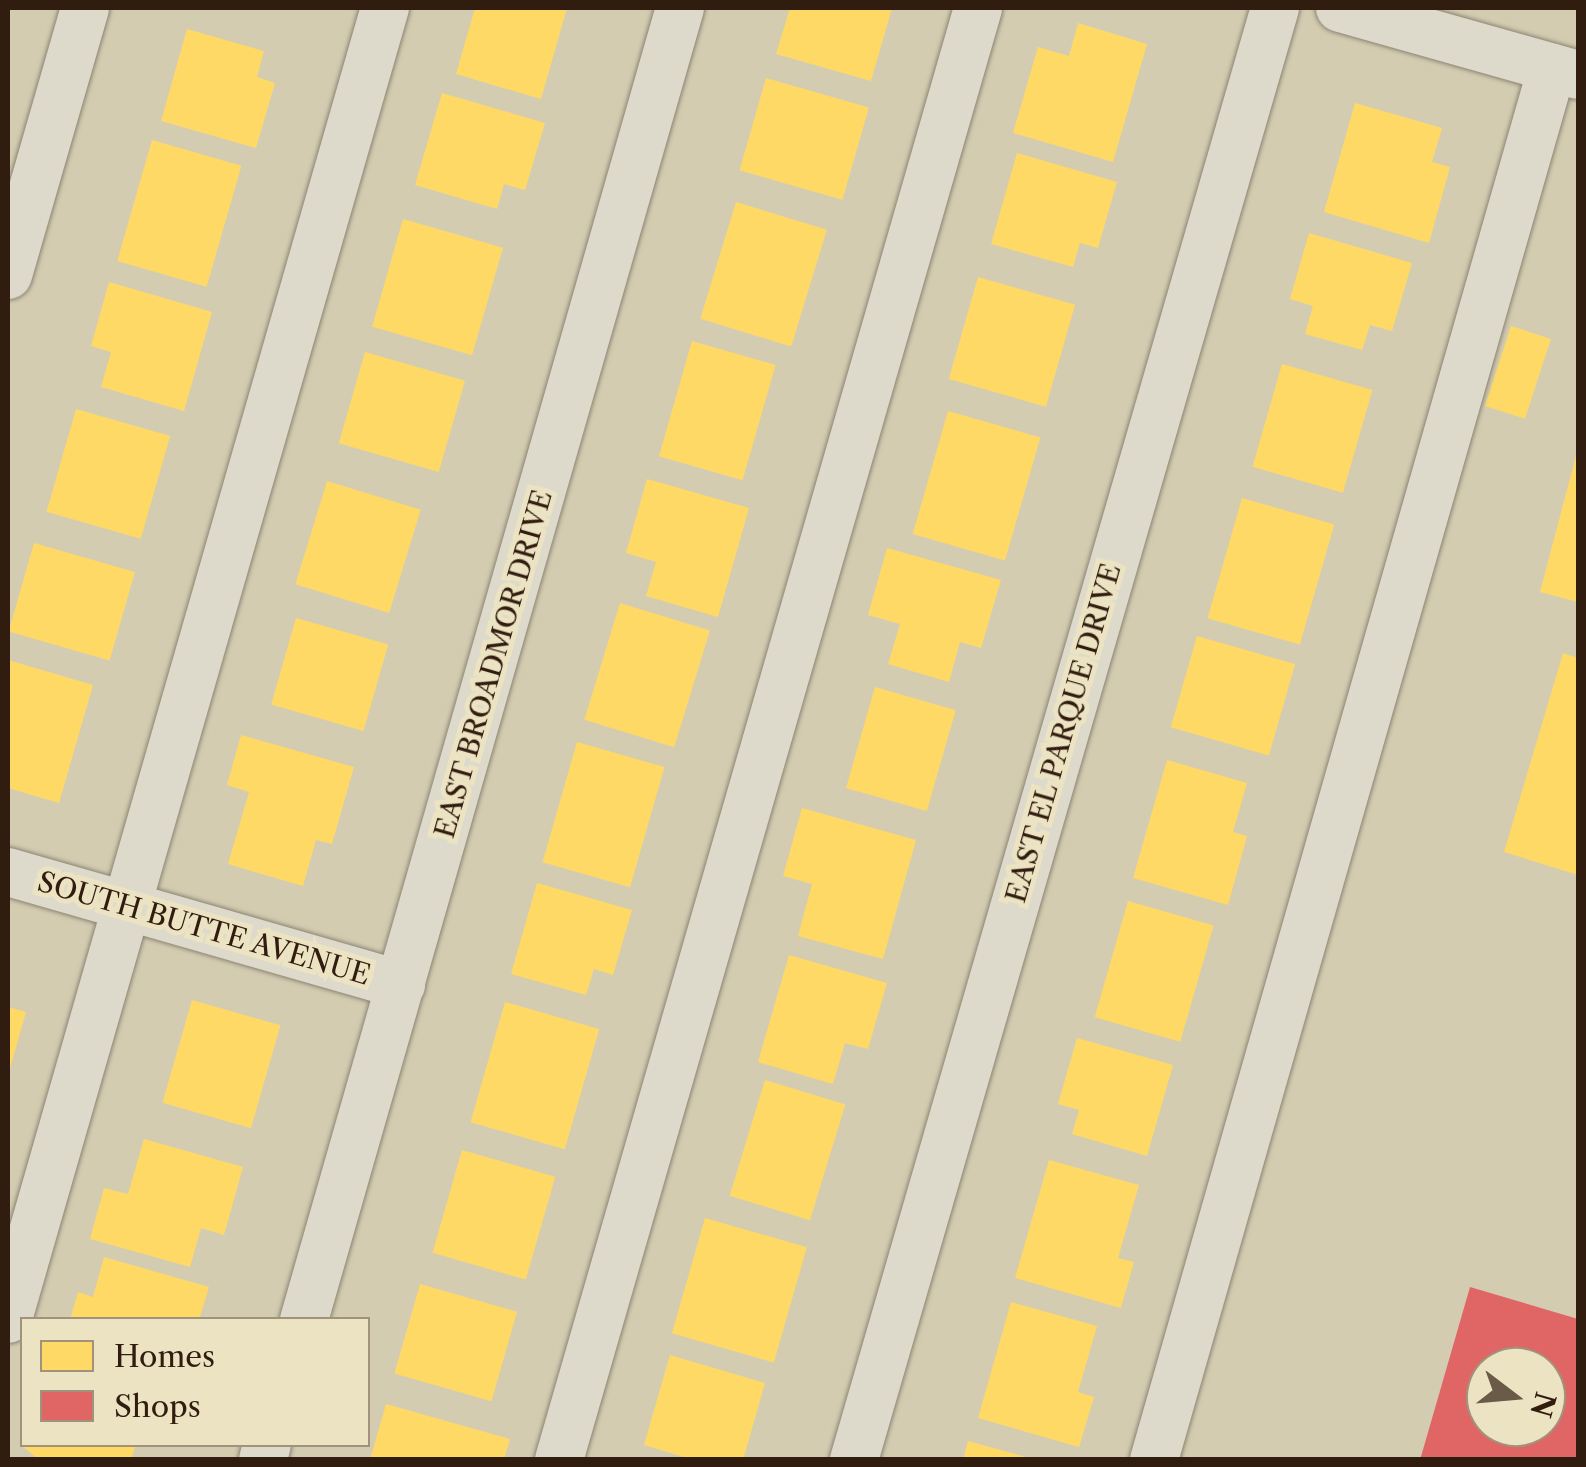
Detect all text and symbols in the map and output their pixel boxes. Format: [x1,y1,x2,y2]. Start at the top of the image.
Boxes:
street label: EAST BROADMOR DRIVE [427,485,559,843]
street label: EAST EL PARQUE DRIVE [998,559,1128,907]
street label: SOUTH BUTTE AVENUE [33,864,375,992]
legend [20,1317,370,1447]
text: Homes [114,1338,215,1375]
north arrow [1466,1347,1566,1447]
text: Shops [114,1388,201,1425]
text: N [1523,1388,1563,1421]

